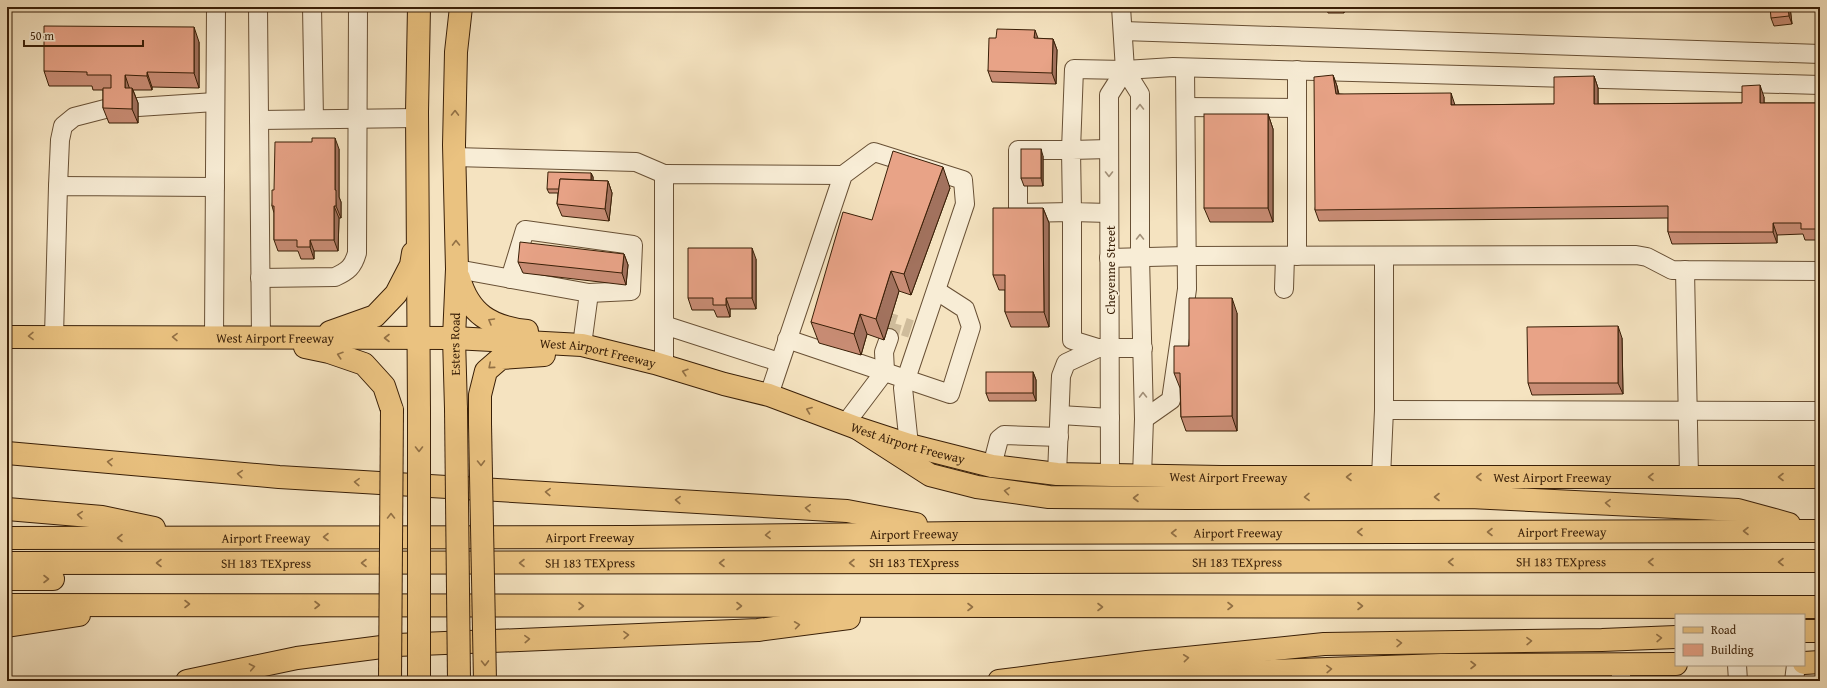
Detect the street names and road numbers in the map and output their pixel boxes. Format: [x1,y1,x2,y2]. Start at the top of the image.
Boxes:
street label: Cheyenne Street [1101,225,1120,315]
street label: Esters Road [444,312,465,376]
street label: West Airport Freeway [216,328,335,347]
street label: West Airport Freeway [539,333,658,373]
street label: West Airport Freeway [848,417,968,468]
street label: West Airport Freeway [1169,467,1288,487]
street label: West Airport Freeway [1493,468,1612,487]
street label: Airport Freeway [1518,522,1607,541]
street label: Airport Freeway [1194,523,1283,542]
street label: Airport Freeway [869,524,959,544]
street label: Airport Freeway [546,527,635,547]
street label: Airport Freeway [222,528,311,547]
street label: SH 183 TEXpress [869,552,959,572]
street label: SH 183 TEXpress [1192,552,1282,571]
street label: SH 183 TEXpress [1516,552,1606,571]
street label: SH 183 TEXpress [221,553,311,572]
street label: SH 183 TEXpress [545,553,635,572]

